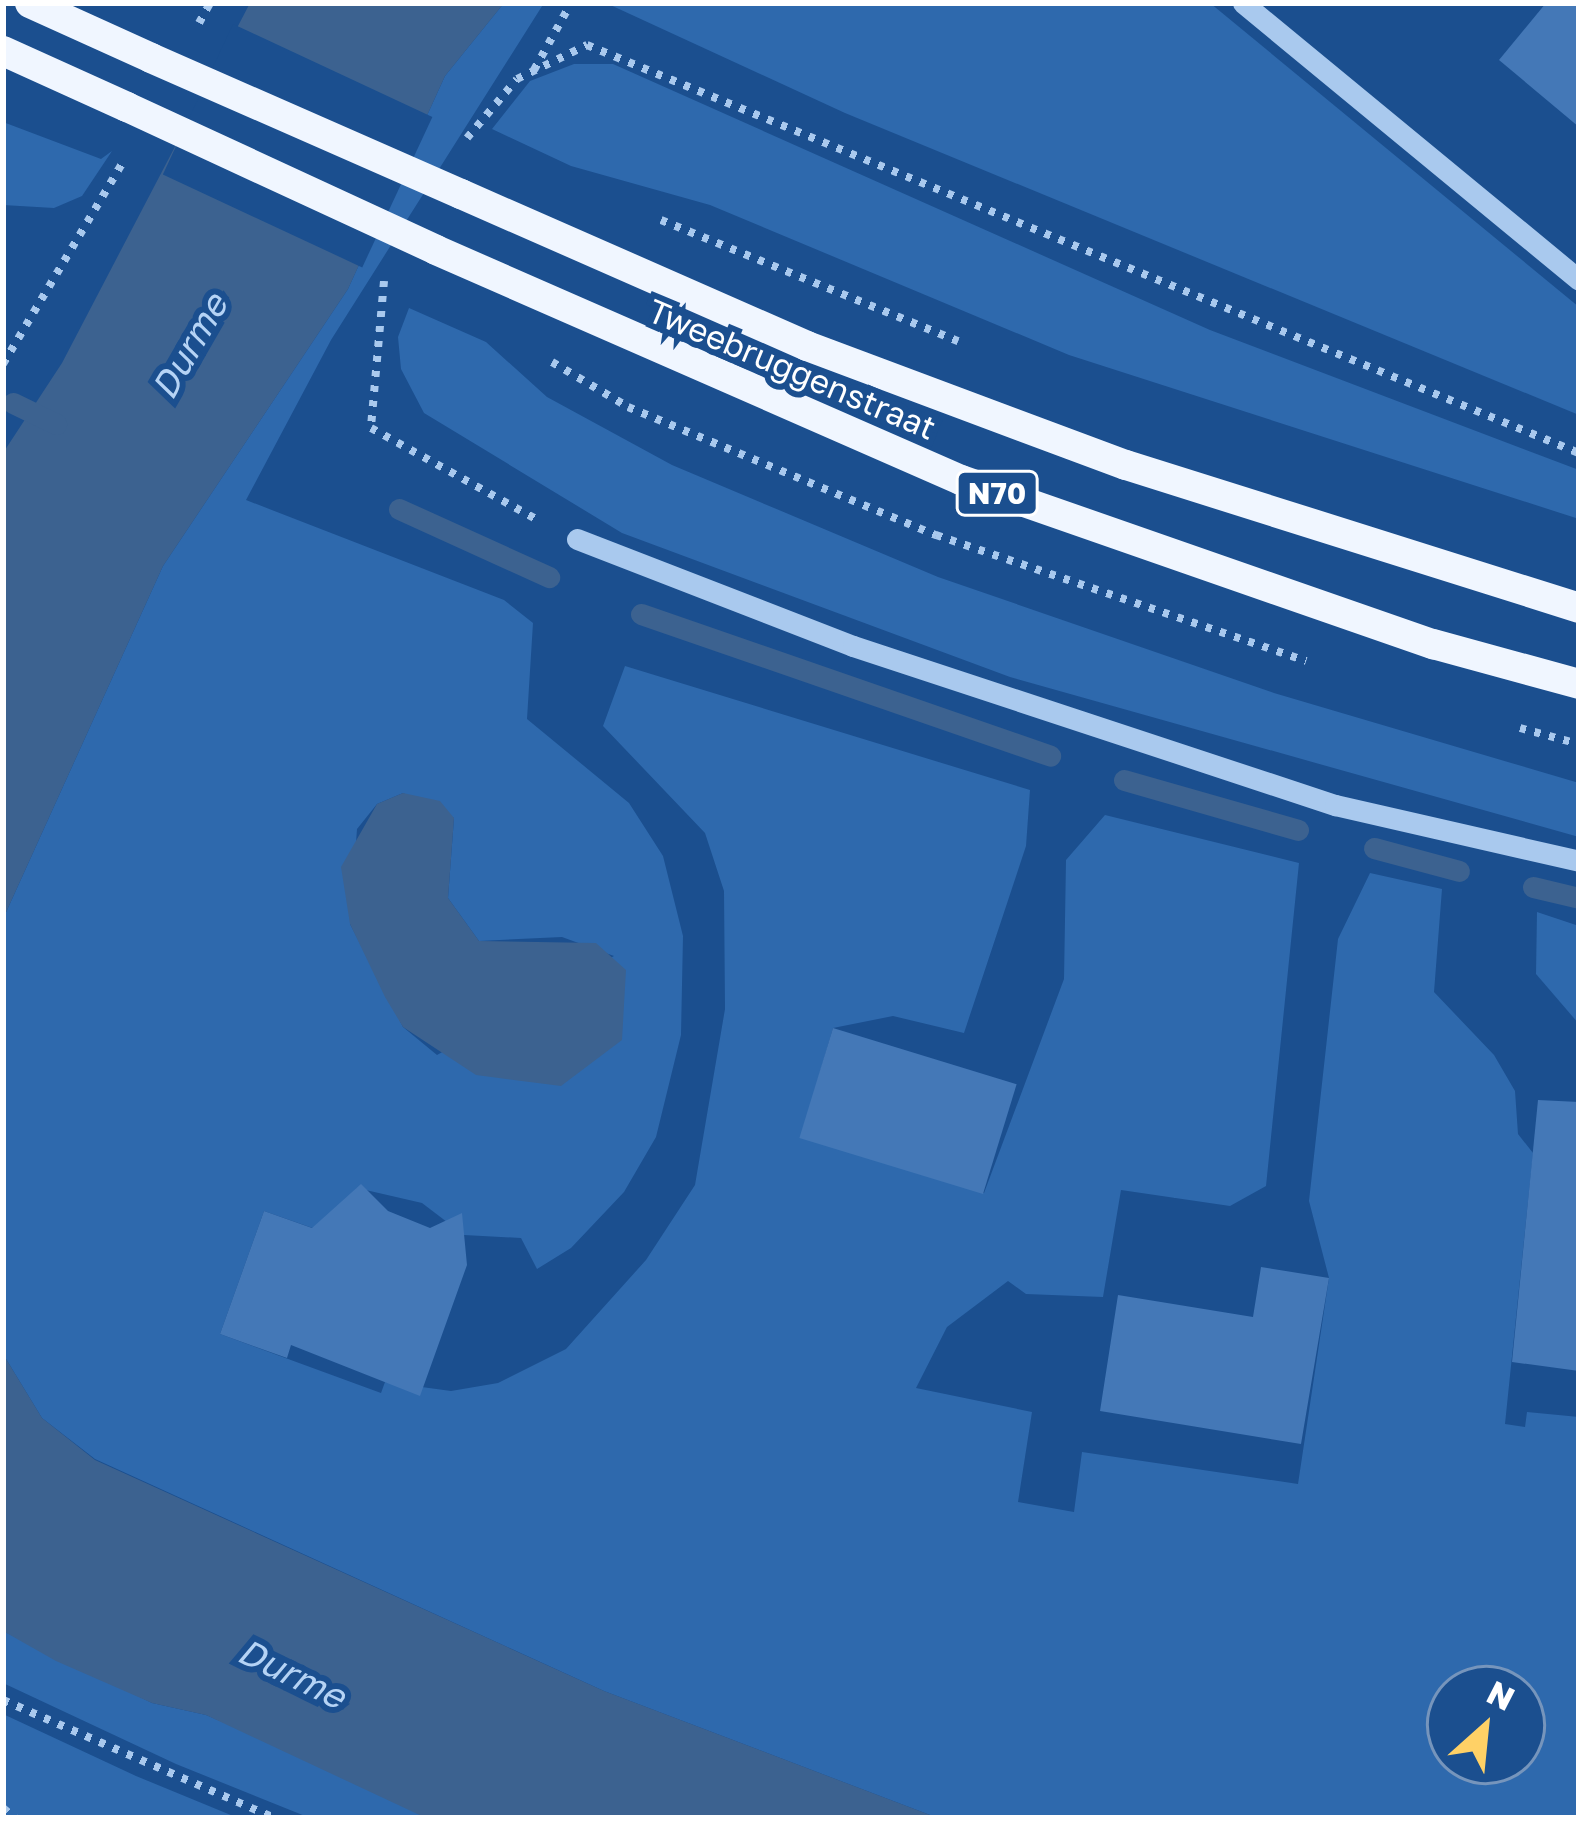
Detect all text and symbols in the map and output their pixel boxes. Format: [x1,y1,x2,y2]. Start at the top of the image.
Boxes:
water label: Durme [142,286,236,406]
street label: Tweebruggenstraat [642,290,942,448]
road number: N70 [955,469,1039,517]
water label: Durme [231,1629,353,1717]
north arrow [1426,1665,1546,1785]
text: N [1481,1672,1521,1718]

